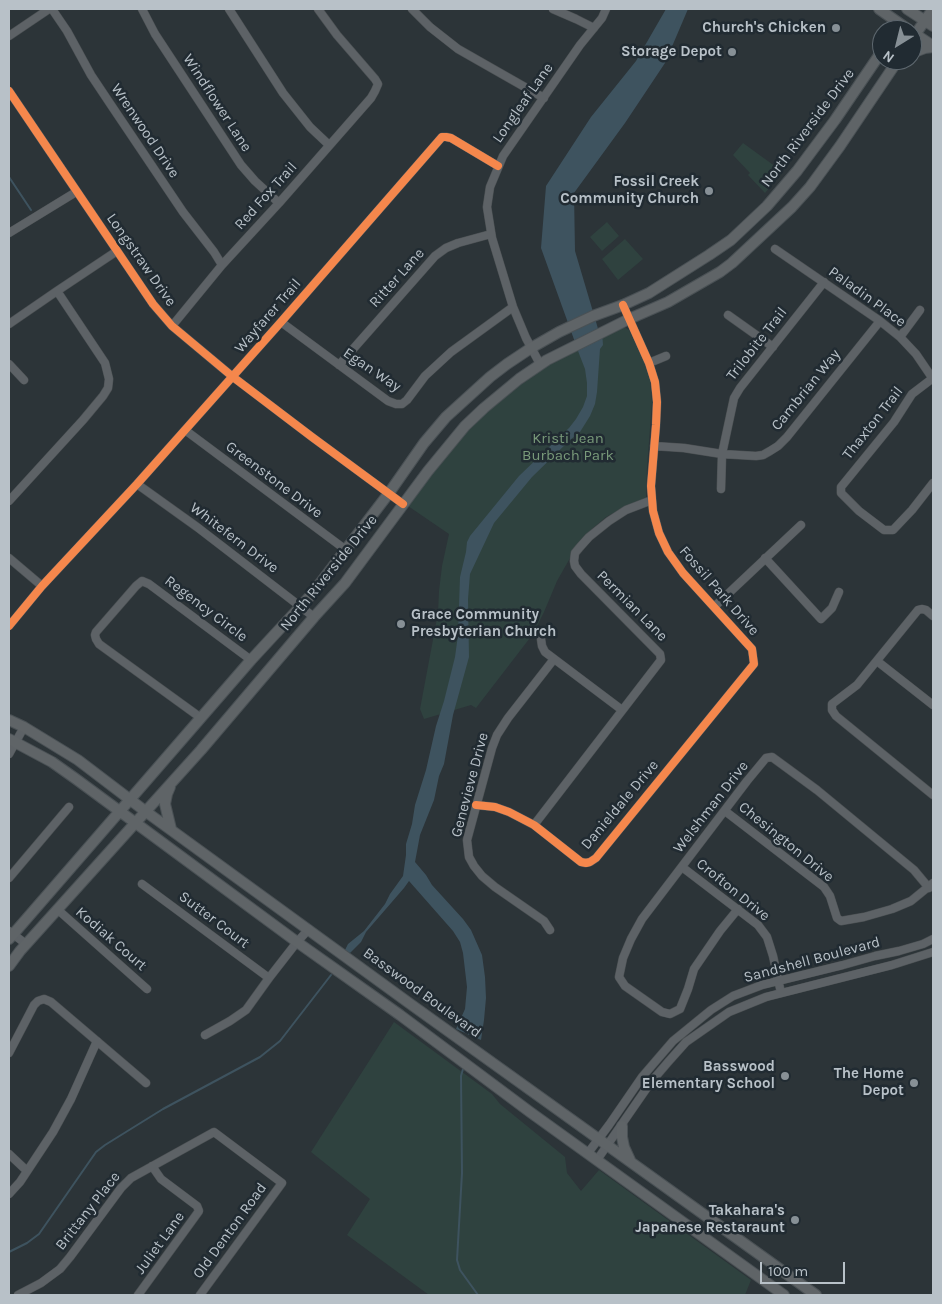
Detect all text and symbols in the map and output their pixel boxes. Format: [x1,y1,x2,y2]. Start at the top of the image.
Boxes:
place label: Church's Chicken [702,19,826,37]
north arrow [872,20,922,70]
marker: Church's Chicken [830,22,842,34]
place label: Storage Depot [621,43,722,61]
marker: Storage Depot [726,46,738,58]
text: N [879,47,898,67]
street label: Windflower Lane [179,51,255,155]
street label: Longleaf Lane [489,59,557,147]
street label: North Riverside Drive [757,65,859,191]
street label: Wrenwood Drive [107,80,183,182]
street label: Red Fox Trail [231,158,301,234]
place label: Fossil Creek Community Church [560,173,699,208]
marker: Fossil Creek Community Church [703,185,715,197]
street label: Longstraw Drive [102,210,180,310]
street label: Ritter Lane [366,245,428,311]
street label: Paladin Place [825,263,909,331]
street label: Wayfarer Trail [231,275,305,357]
street label: Trilobite Trail [723,304,791,384]
street label: Egan Way [340,344,404,396]
street label: Cambrian Way [768,346,844,434]
street label: Thaxton Trail [839,383,907,463]
park label: Kristi Jean Burbach Park [522,430,614,465]
street label: Greenstone Drive [222,438,326,522]
street label: Whitefern Drive [186,499,282,577]
street label: North Riverside Drive [277,511,381,635]
street label: Fossil Park Drive [675,543,763,639]
street label: Permian Lane [593,567,671,645]
street label: Regency Circle [161,572,251,646]
place label: Grace Community Presbyterian Church [411,606,556,641]
marker: Grace Community Presbyterian Church [395,618,407,630]
street label: Genevieve Drive [447,731,493,839]
street label: Danieldale Drive [577,757,663,853]
street label: Welshman Drive [670,757,752,857]
street label: Chesington Drive [735,798,837,886]
street label: Crofton Drive [693,855,773,925]
street label: Sutter Court [175,888,253,952]
street label: Kodiak Court [72,903,150,975]
street label: Sandshell Boulevard [742,933,882,987]
street label: Basswood Boulevard [359,944,485,1042]
place label: Basswood Elementary School [642,1058,775,1093]
place label: The Home Depot [834,1065,904,1100]
marker: Basswood Elementary School [779,1070,791,1082]
marker: The Home Depot [908,1077,920,1089]
street label: Brittany Place [52,1168,124,1254]
street label: Old Denton Road [189,1180,271,1282]
place label: Takahara's Japanese Restaraunt [635,1202,785,1237]
street label: Juliet Lane [131,1208,189,1278]
marker: Takahara's Japanese Restaraunt [789,1214,801,1226]
scale bar [762,1252,847,1284]
text: 100 m [768,1262,808,1280]

